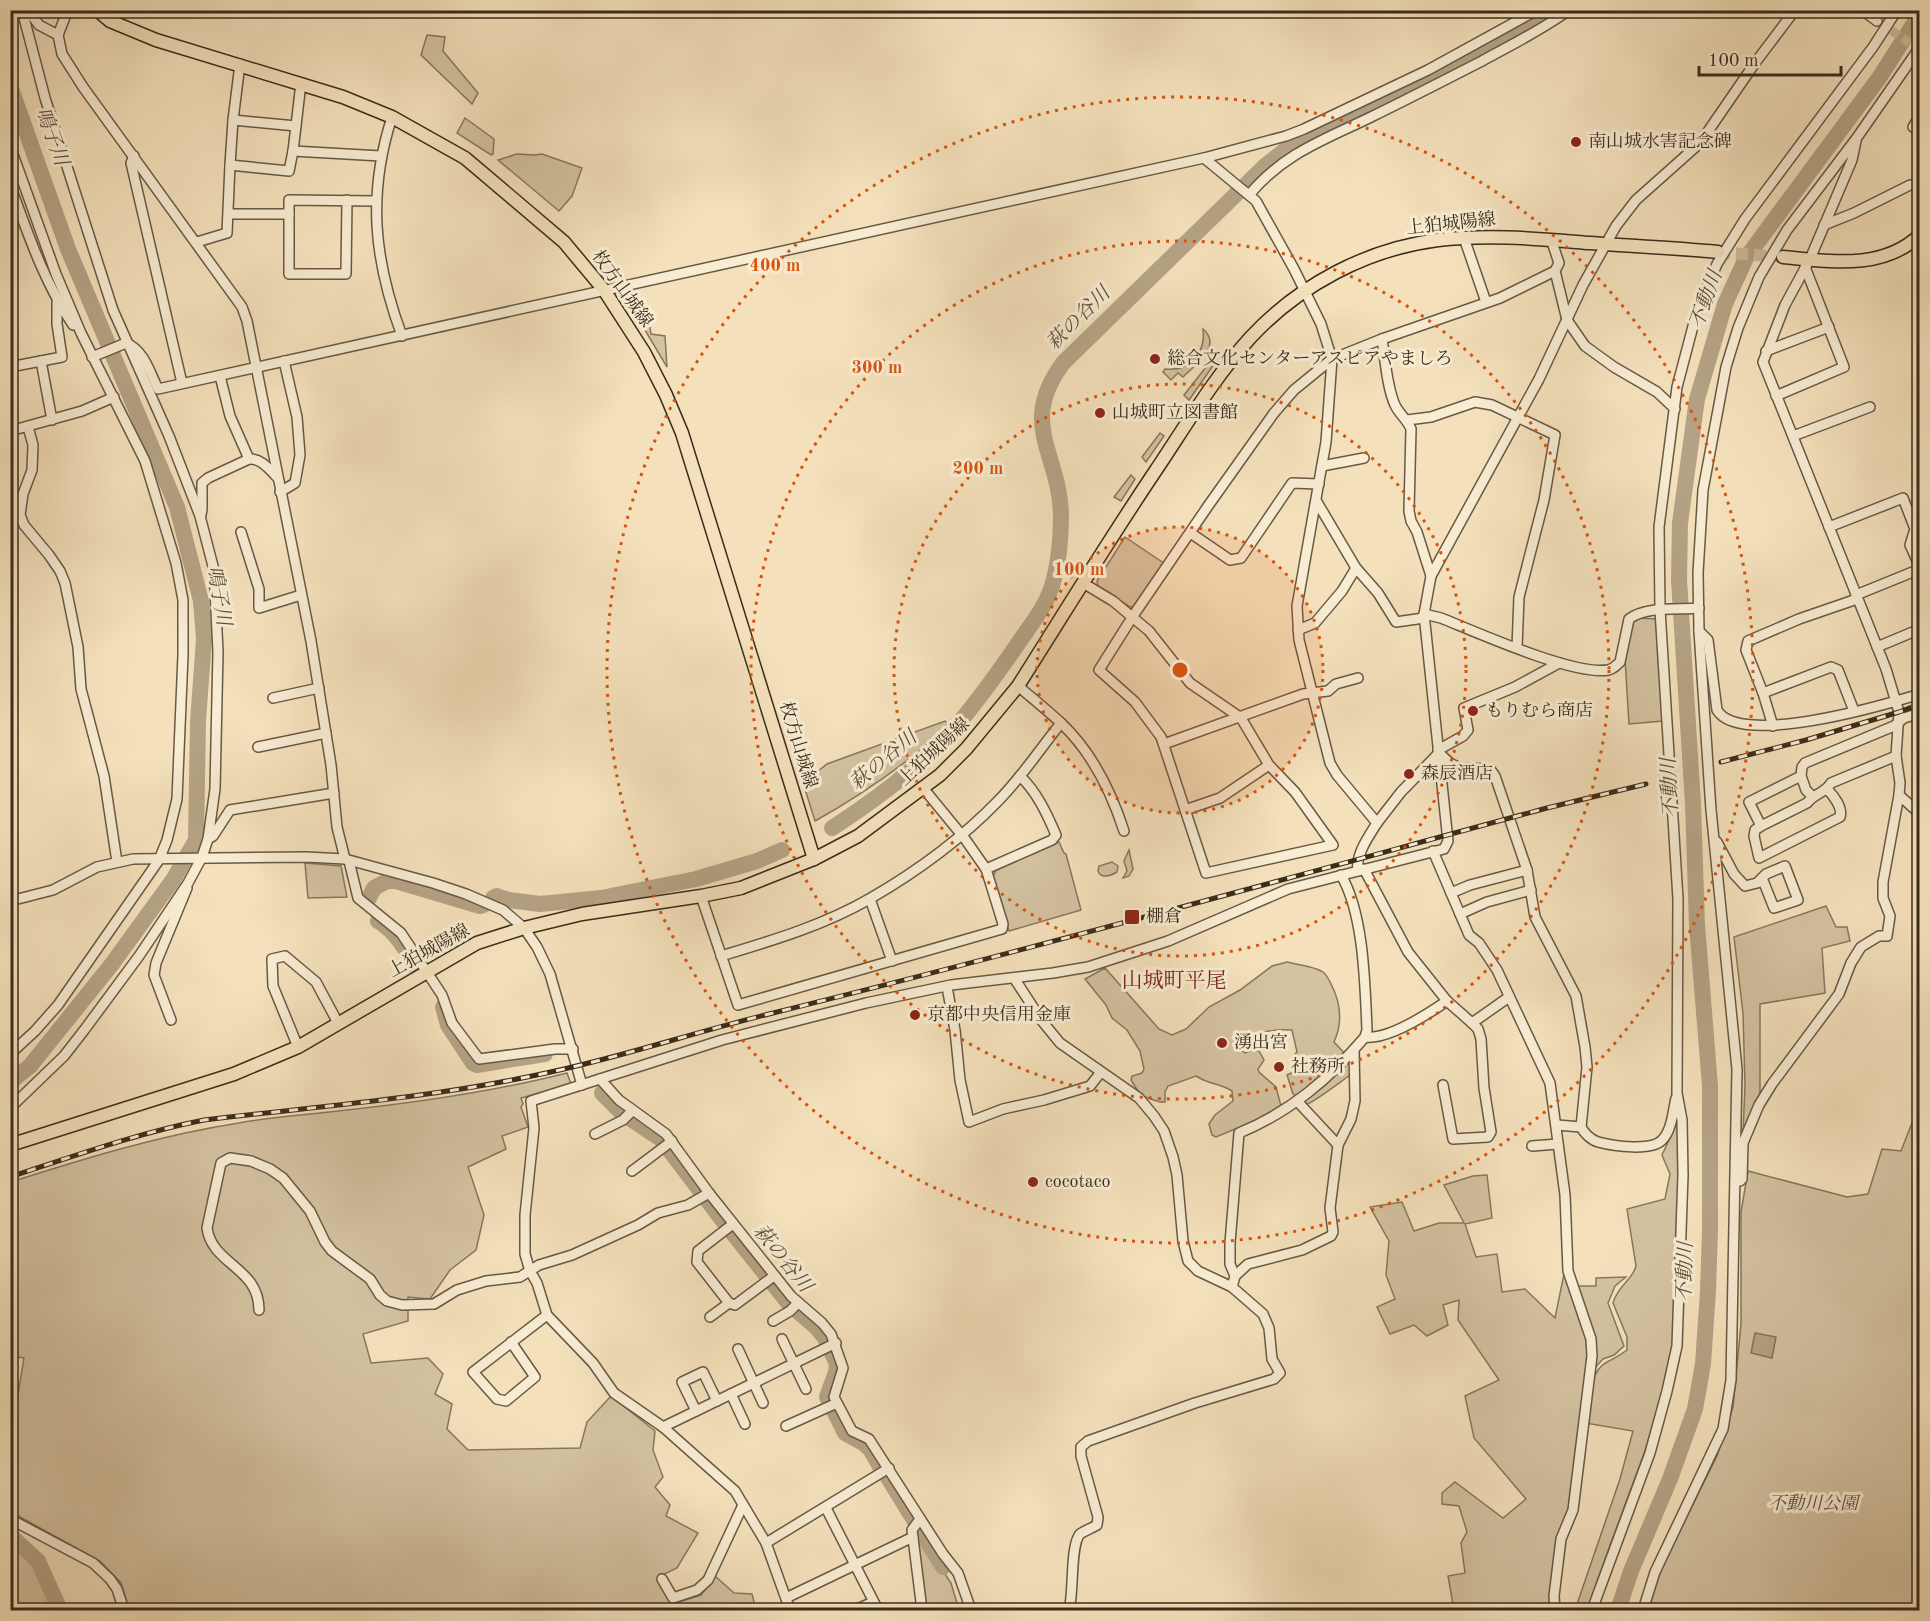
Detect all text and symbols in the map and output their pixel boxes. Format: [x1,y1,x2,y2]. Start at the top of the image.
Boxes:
scale bar [1699,39,1842,77]
text: 100 m [1708,52,1759,70]
water label: 鳴子川 [31,105,73,170]
place label: 南山城水害記念碑 [1588,131,1732,151]
marker: 南山城水害記念碑 [1569,135,1583,149]
street label: 上狛城陽線 [1405,208,1497,238]
street label: 枚方山城線 [588,246,657,331]
text: 400 m [750,257,800,275]
water label: 不動川 [1685,266,1727,332]
water label: 萩の谷川 [1042,281,1116,354]
place label: 総合文化センターアスピアやましろ [1167,348,1453,368]
marker: 総合文化センターアスピアやましろ [1148,352,1162,366]
text: 300 m [852,359,902,377]
place label: 山城町立図書館 [1112,402,1238,422]
marker: 山城町立図書館 [1093,406,1107,420]
text: 200 m [953,460,1003,478]
text: 100 m [1054,561,1104,579]
water label: 鳴子川 [203,564,235,629]
centre of rings [1170,660,1190,680]
street label: 枚方山城線 [776,699,822,791]
place label: もりむら商店 [1485,700,1593,720]
marker: もりむら商店 [1466,704,1480,718]
street label: 上狛城陽線 [894,713,973,789]
water label: 萩の谷川 [846,725,923,794]
water label: 不動川 [1657,756,1683,819]
place label: 森辰酒店 [1421,763,1493,783]
marker: 森辰酒店 [1402,767,1416,781]
place label: 棚倉 [1146,906,1182,926]
marker: 棚倉 [1123,908,1141,926]
street label: 上狛城陽線 [384,920,473,981]
district label: 山城町平尾 [1122,969,1227,992]
place label: 京都中央信用金庫 [927,1004,1071,1024]
marker: 京都中央信用金庫 [908,1008,922,1022]
place label: 湧出宮 [1234,1032,1288,1052]
marker: 湧出宮 [1215,1036,1229,1050]
place label: 社務所 [1291,1056,1345,1076]
marker: 社務所 [1272,1060,1286,1074]
place label: cocotaco [1045,1173,1111,1191]
marker: cocotaco [1026,1175,1040,1189]
water label: 萩の谷川 [749,1220,818,1298]
water label: 不動川 [1673,1240,1697,1302]
park label: 不動川公園 [1768,1493,1861,1513]

